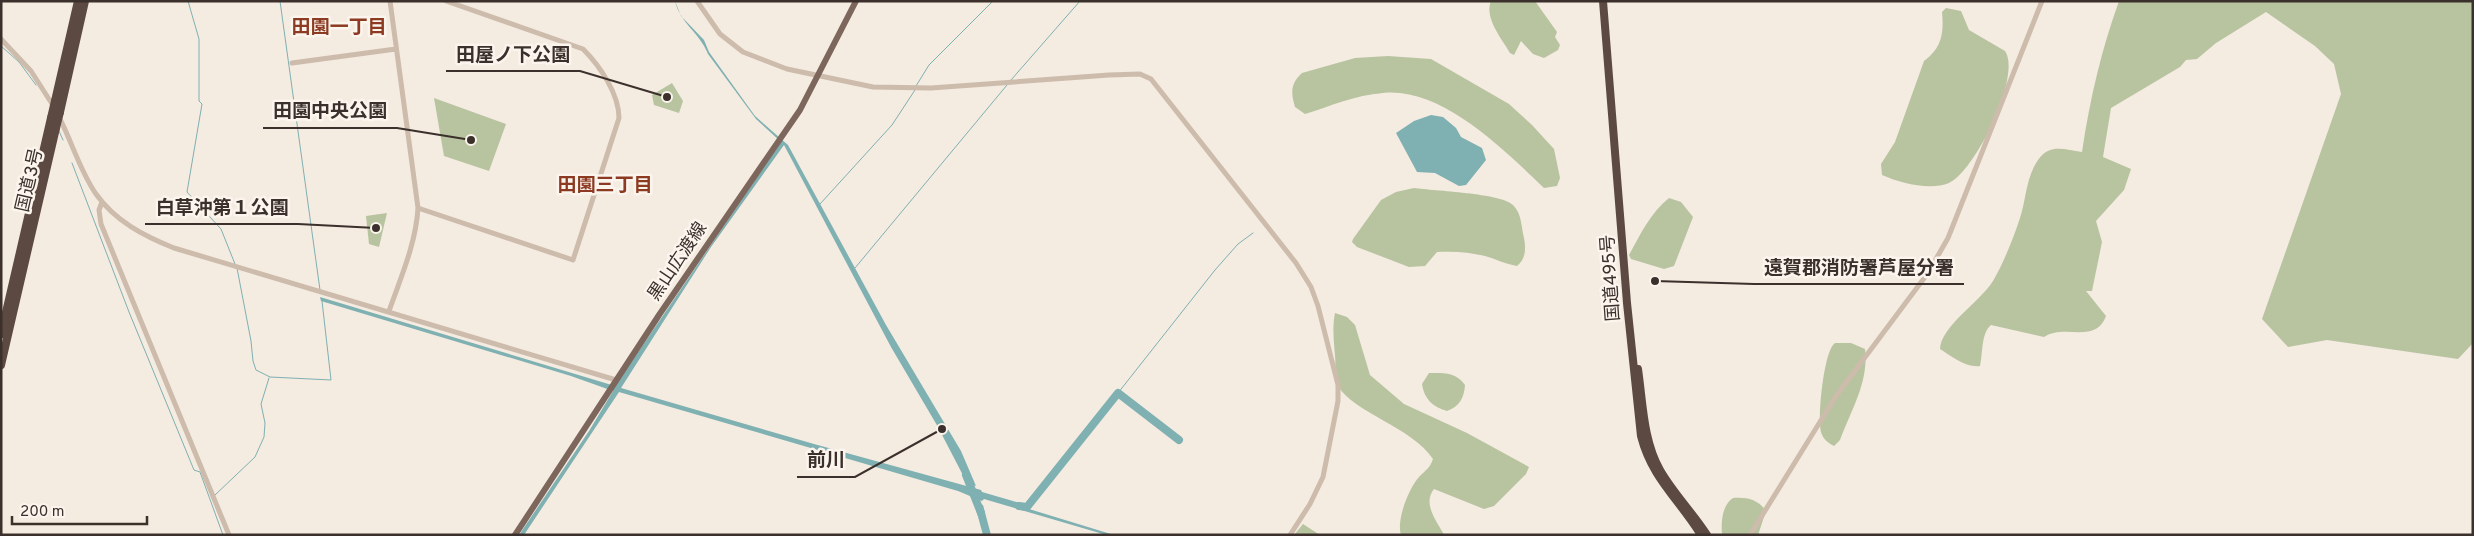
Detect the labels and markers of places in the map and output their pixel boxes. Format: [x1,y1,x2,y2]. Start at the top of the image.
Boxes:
callout: 田屋ノ下公園 [446,37,580,71]
callout: 田園中央公園 [263,94,397,128]
callout: 白草沖第１公園 [145,190,298,224]
callout: 遠賀郡消防署芦屋分署 [1754,250,1964,284]
callout: 前川 [797,443,855,477]

